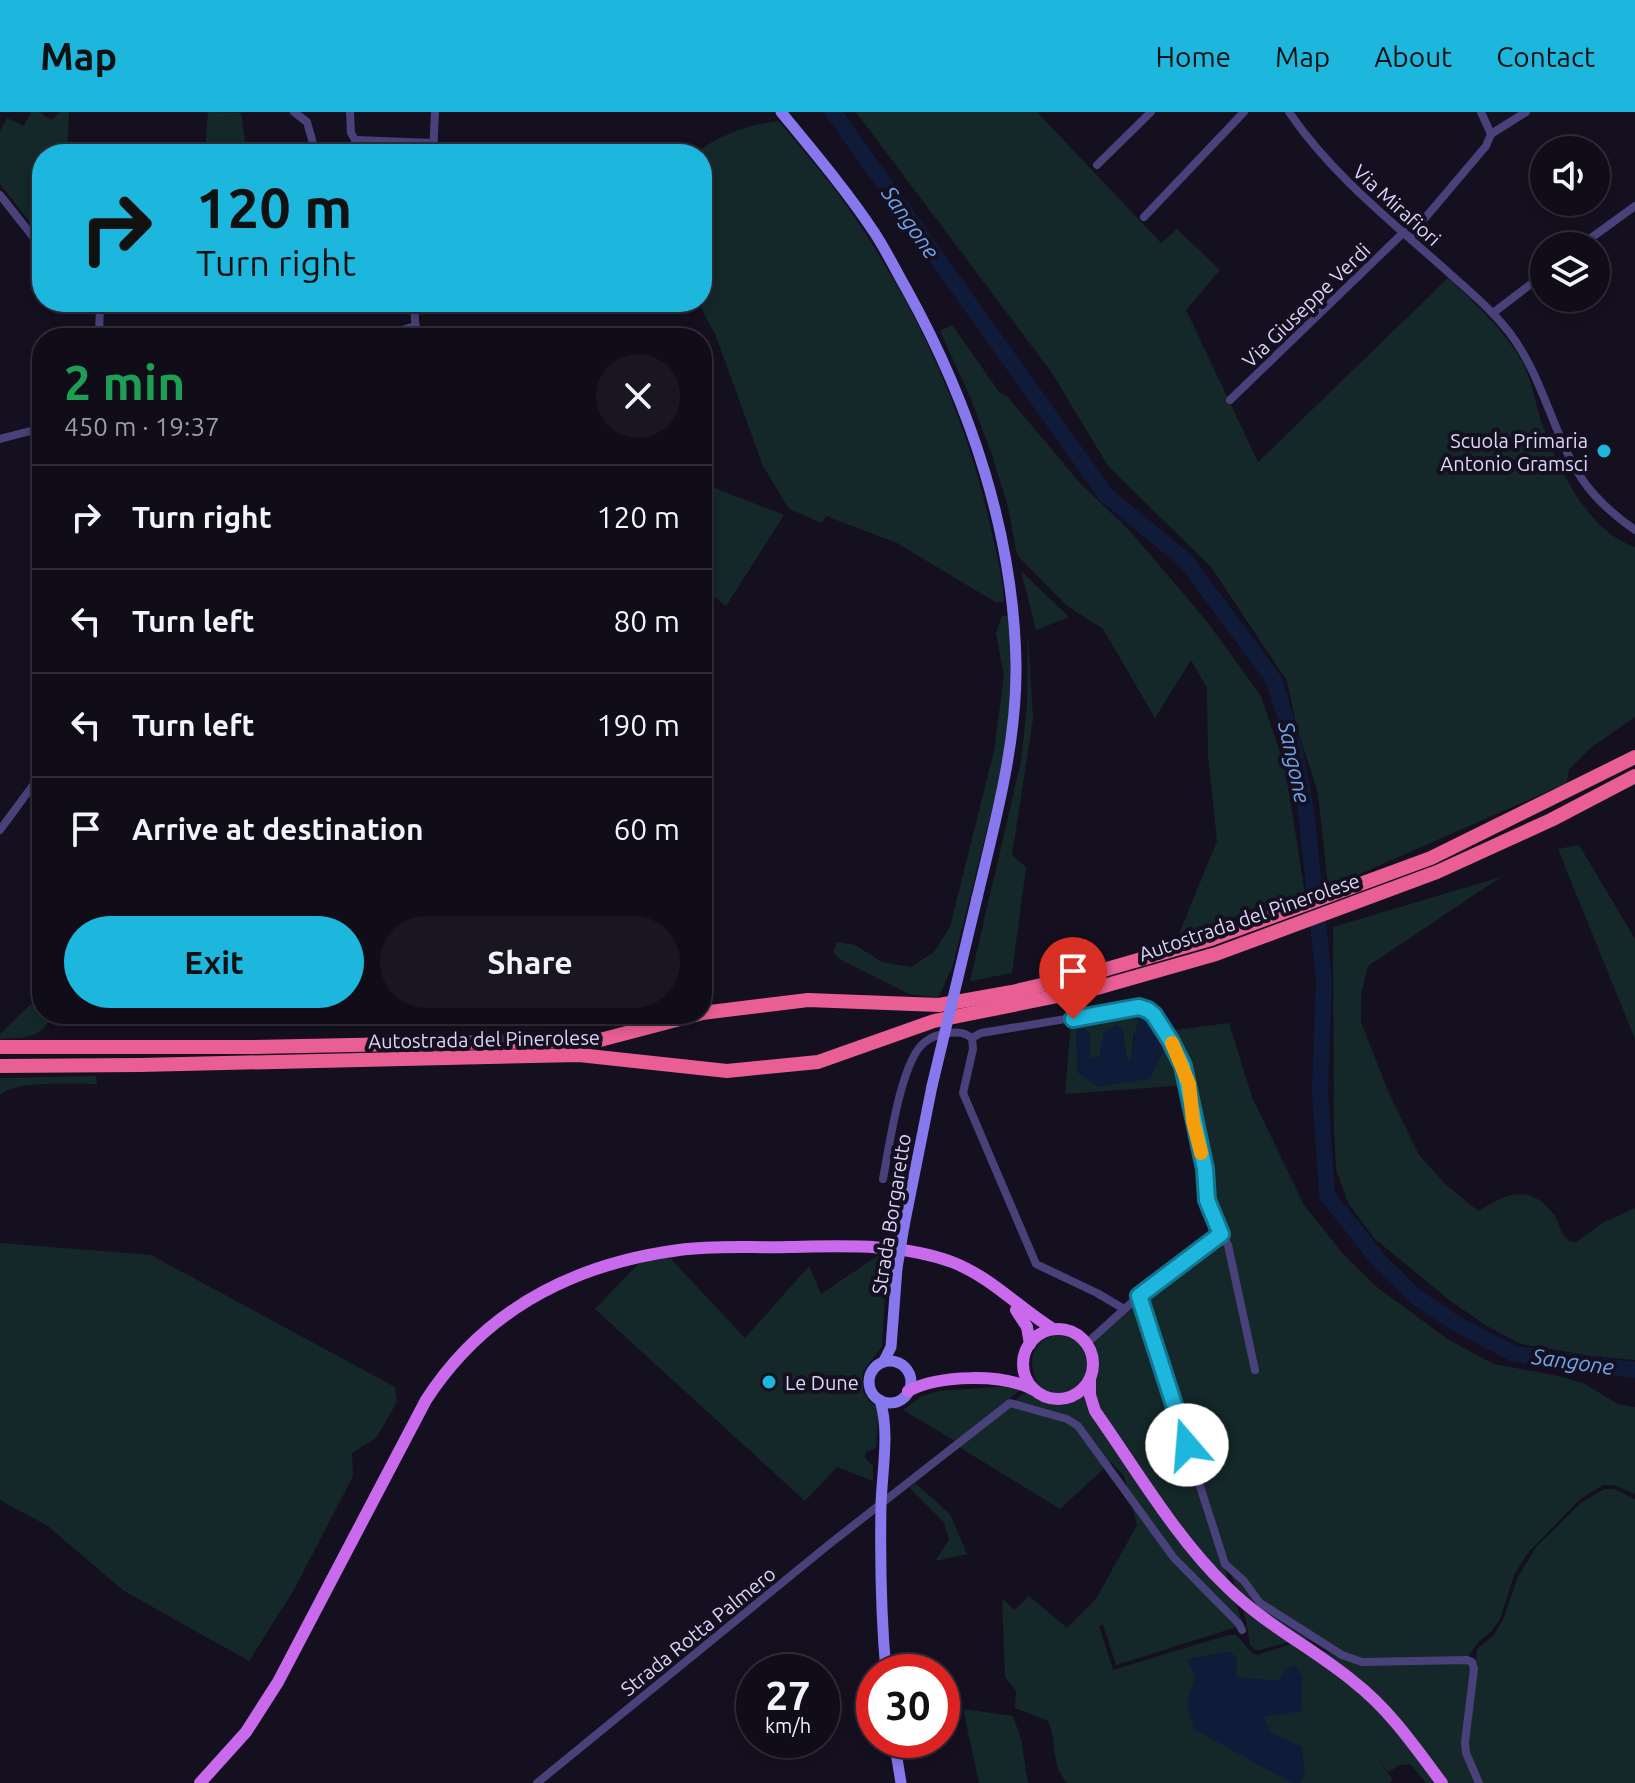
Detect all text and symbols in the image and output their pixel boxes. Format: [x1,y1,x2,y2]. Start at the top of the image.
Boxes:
text: Map [40,35,117,77]
text: Home [1156,41,1231,72]
text: Map [1275,41,1330,72]
text: About [1374,41,1452,72]
text: Contact [1496,41,1595,72]
map controls [1530,136,1610,312]
button: sound [1530,136,1610,216]
street label: Via Mirafiori [1349,160,1445,250]
icon: right [64,176,168,280]
text: 120 m [196,176,352,239]
water label: Sangone [877,180,945,263]
button: layers [1530,232,1610,312]
street label: Via Giuseppe Verdi [1237,238,1375,372]
text: Turn right [196,242,356,283]
button: close [596,354,680,438]
text: 2 min [64,355,185,409]
text: 450 m · 19:37 [64,412,220,441]
place label: Scuola Primaria Antonio Gramsci [1440,429,1588,475]
marker: Scuola Primaria Antonio Gramsci [1595,442,1613,460]
icon: right [64,495,108,539]
text: Turn right [132,500,272,534]
text: 120 m [596,500,680,534]
icon: left [64,599,108,643]
text: Turn left [132,604,254,638]
text: 80 m [613,604,680,638]
icon: left [64,703,108,747]
text: Turn left [132,708,254,742]
text: 190 m [596,708,680,742]
water label: Sangone [1274,718,1316,805]
icon: arrive [64,807,108,851]
text: Arrive at destination [132,812,424,846]
text: 60 m [613,812,680,846]
street label: Autostrada del Pinerolese [1136,868,1362,966]
button: Exit [64,916,364,1008]
button: Share [380,916,680,1008]
pin [1039,937,1107,1019]
icon: arrive [1051,949,1095,993]
street label: Autostrada del Pinerolese [368,1025,600,1053]
street label: Strada Borgaretto [867,1132,915,1296]
water label: Sangone [1529,1343,1616,1379]
place label: Le Dune [785,1371,859,1394]
marker: Le Dune [760,1373,778,1391]
position arrow [1145,1403,1229,1487]
street label: Strada Rotta Palmero [616,1562,780,1700]
speed limit sign: 30 [856,1654,960,1758]
text: 27 [765,1673,811,1718]
text: km/h [765,1714,811,1737]

